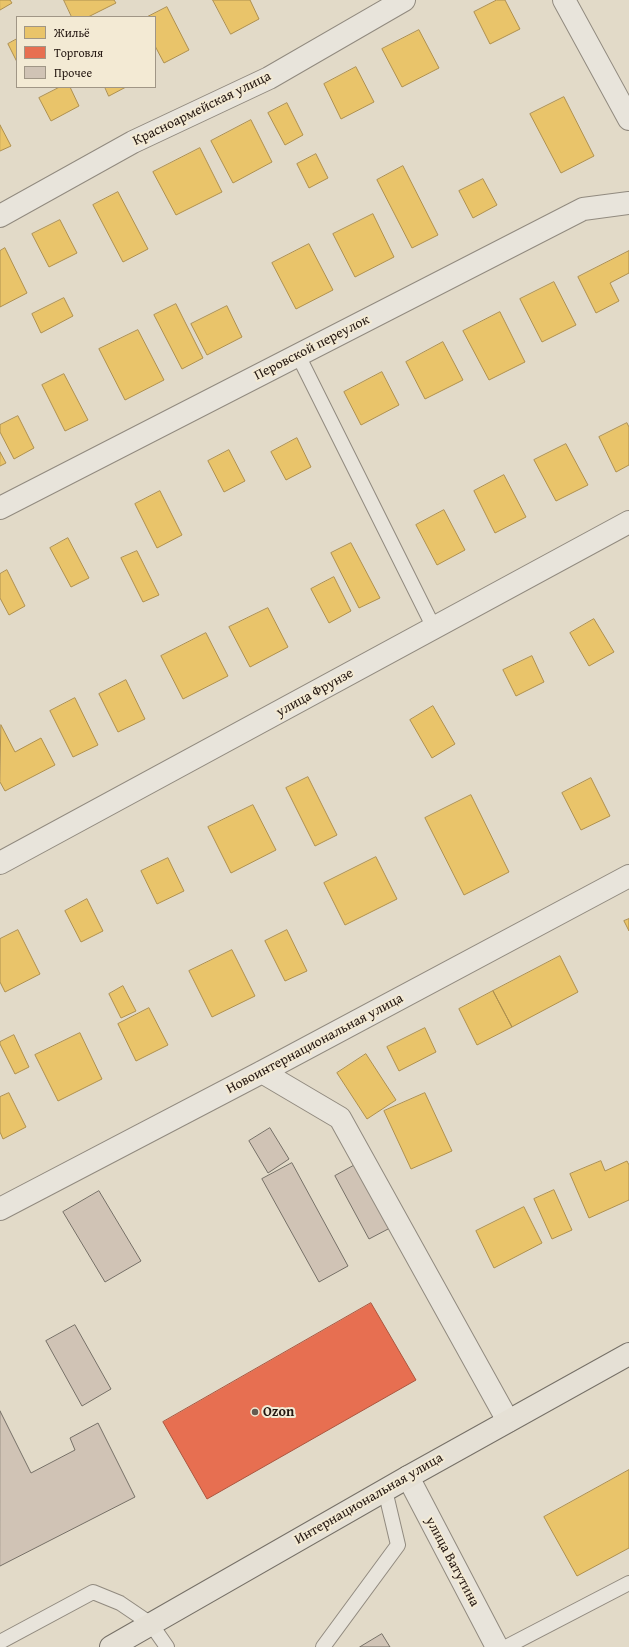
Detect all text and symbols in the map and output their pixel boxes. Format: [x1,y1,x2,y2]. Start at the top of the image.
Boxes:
legend [16,16,156,88]
text: Жильё [54,24,90,41]
text: Торговля [54,44,103,61]
text: Прочее [54,64,92,81]
street label: Красноармейская улица [130,68,274,150]
street label: Перовской переулок [252,312,372,384]
street label: улица Фрунзе [274,665,356,721]
street label: Новоинтернациональная улица [224,990,406,1098]
place label: Ozon [263,1404,294,1420]
marker: Ozon [250,1407,260,1417]
street label: Интернациональная улица [292,1450,446,1548]
street label: улица Ватутина [421,1514,483,1610]

